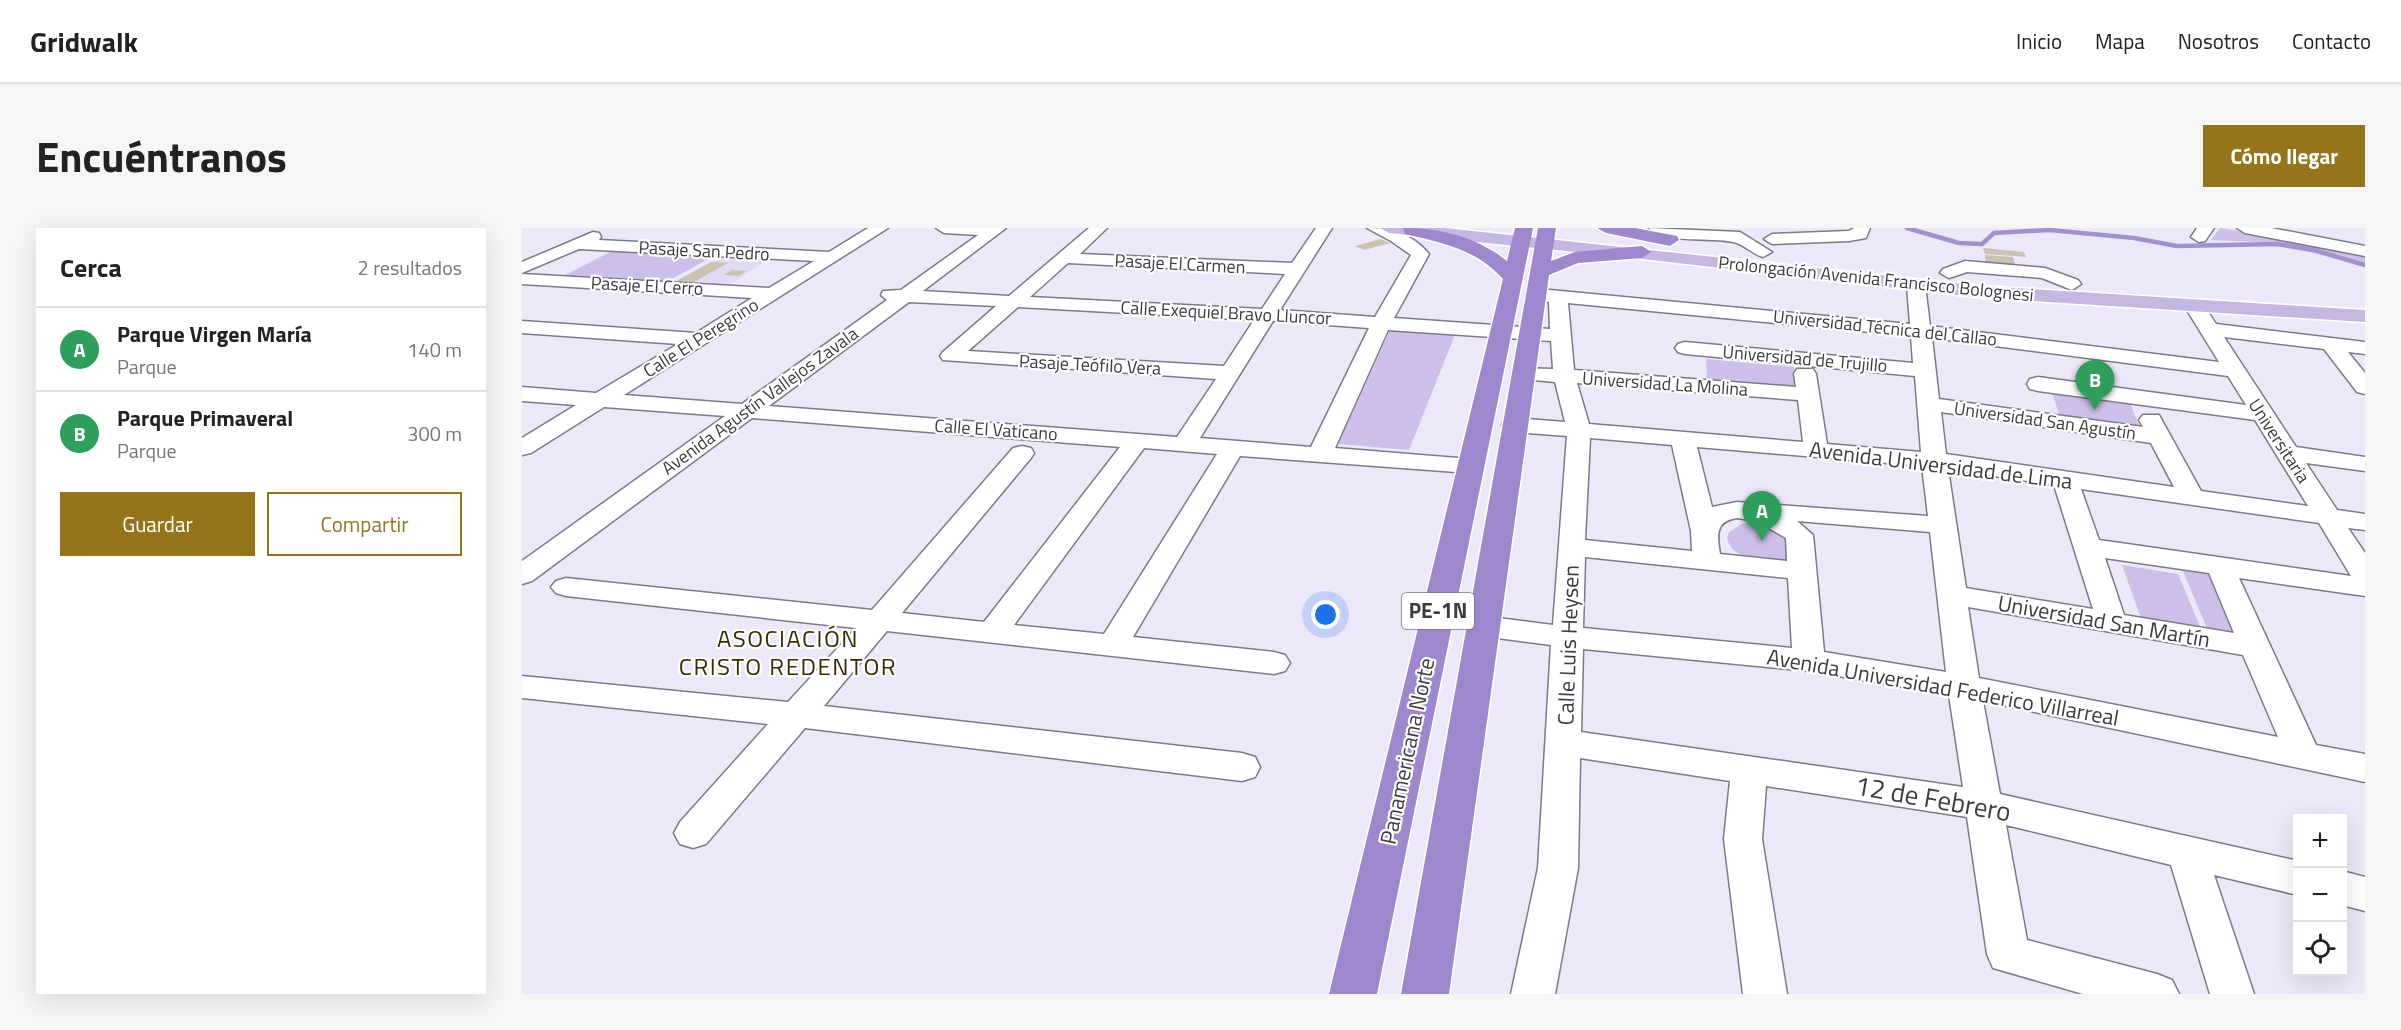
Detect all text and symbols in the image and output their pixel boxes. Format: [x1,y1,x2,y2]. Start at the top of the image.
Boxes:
text: Gridwalk [30,20,138,63]
text: Inicio [2016,25,2062,57]
text: Mapa [2095,25,2145,57]
text: Nosotros [2178,25,2259,57]
text: Contacto [2292,25,2371,57]
text: Encuéntranos [36,124,287,188]
button: Cómo llegar [2203,125,2365,187]
street label: Pasaje San Pedro [638,234,770,267]
street label: Pasaje El Carmen [1114,247,1246,280]
text: Cerca [60,248,122,287]
street label: Prolongación Avenida Francisco Bolognesi [1717,249,2035,308]
text: 2 resultados [358,252,462,283]
street label: Pasaje El Cerro [590,269,704,302]
street label: Calle El Peregrino [638,291,764,384]
street label: Calle Exequiel Bravo Lluncor [1120,293,1332,332]
street label: Universidad Técnica del Callao [1772,302,1998,353]
text: Parque Virgen María [117,317,312,351]
street label: Avenida Agustín Vallejos Zavala [656,320,864,481]
text: A [73,334,86,365]
text: 140 m [407,334,462,365]
street label: Universidad de Trujillo [1722,338,1889,379]
street label: Pasaje Teófilo Vera [1018,347,1162,382]
text: Parque [117,351,177,382]
pin: B [2076,360,2114,410]
street label: Universidad La Molina [1581,364,1749,403]
street label: Universitaria [2242,393,2317,488]
street label: Universidad San Agustín [1952,394,2138,447]
text: Parque Primaveral [117,401,293,435]
street label: Calle El Vaticano [933,412,1059,447]
text: B [73,418,86,449]
text: 300 m [407,418,462,449]
street label: Avenida Universidad de Lima [1808,432,2074,498]
text: Parque [117,435,177,466]
button: Guardar [60,492,255,556]
button: Compartir [267,492,462,556]
pin: A [1742,492,1782,541]
street label: Calle Luis Heysen [1548,564,1588,726]
street label: Universidad San Martín [1995,586,2213,656]
road number: PE-1N [1402,593,1474,629]
your location [1311,600,1340,629]
district label: ASOCIACIÓN CRISTO REDENTOR [679,620,897,684]
street label: Avenida Universidad Federico Villarreal [1764,639,2122,735]
street label: Panamericana Norte [1371,655,1443,847]
street label: 12 de Febrero [1852,764,2014,831]
map controls [2293,814,2347,976]
button: + [2293,814,2347,868]
button: − [2293,868,2347,922]
button: locate [2293,922,2347,976]

